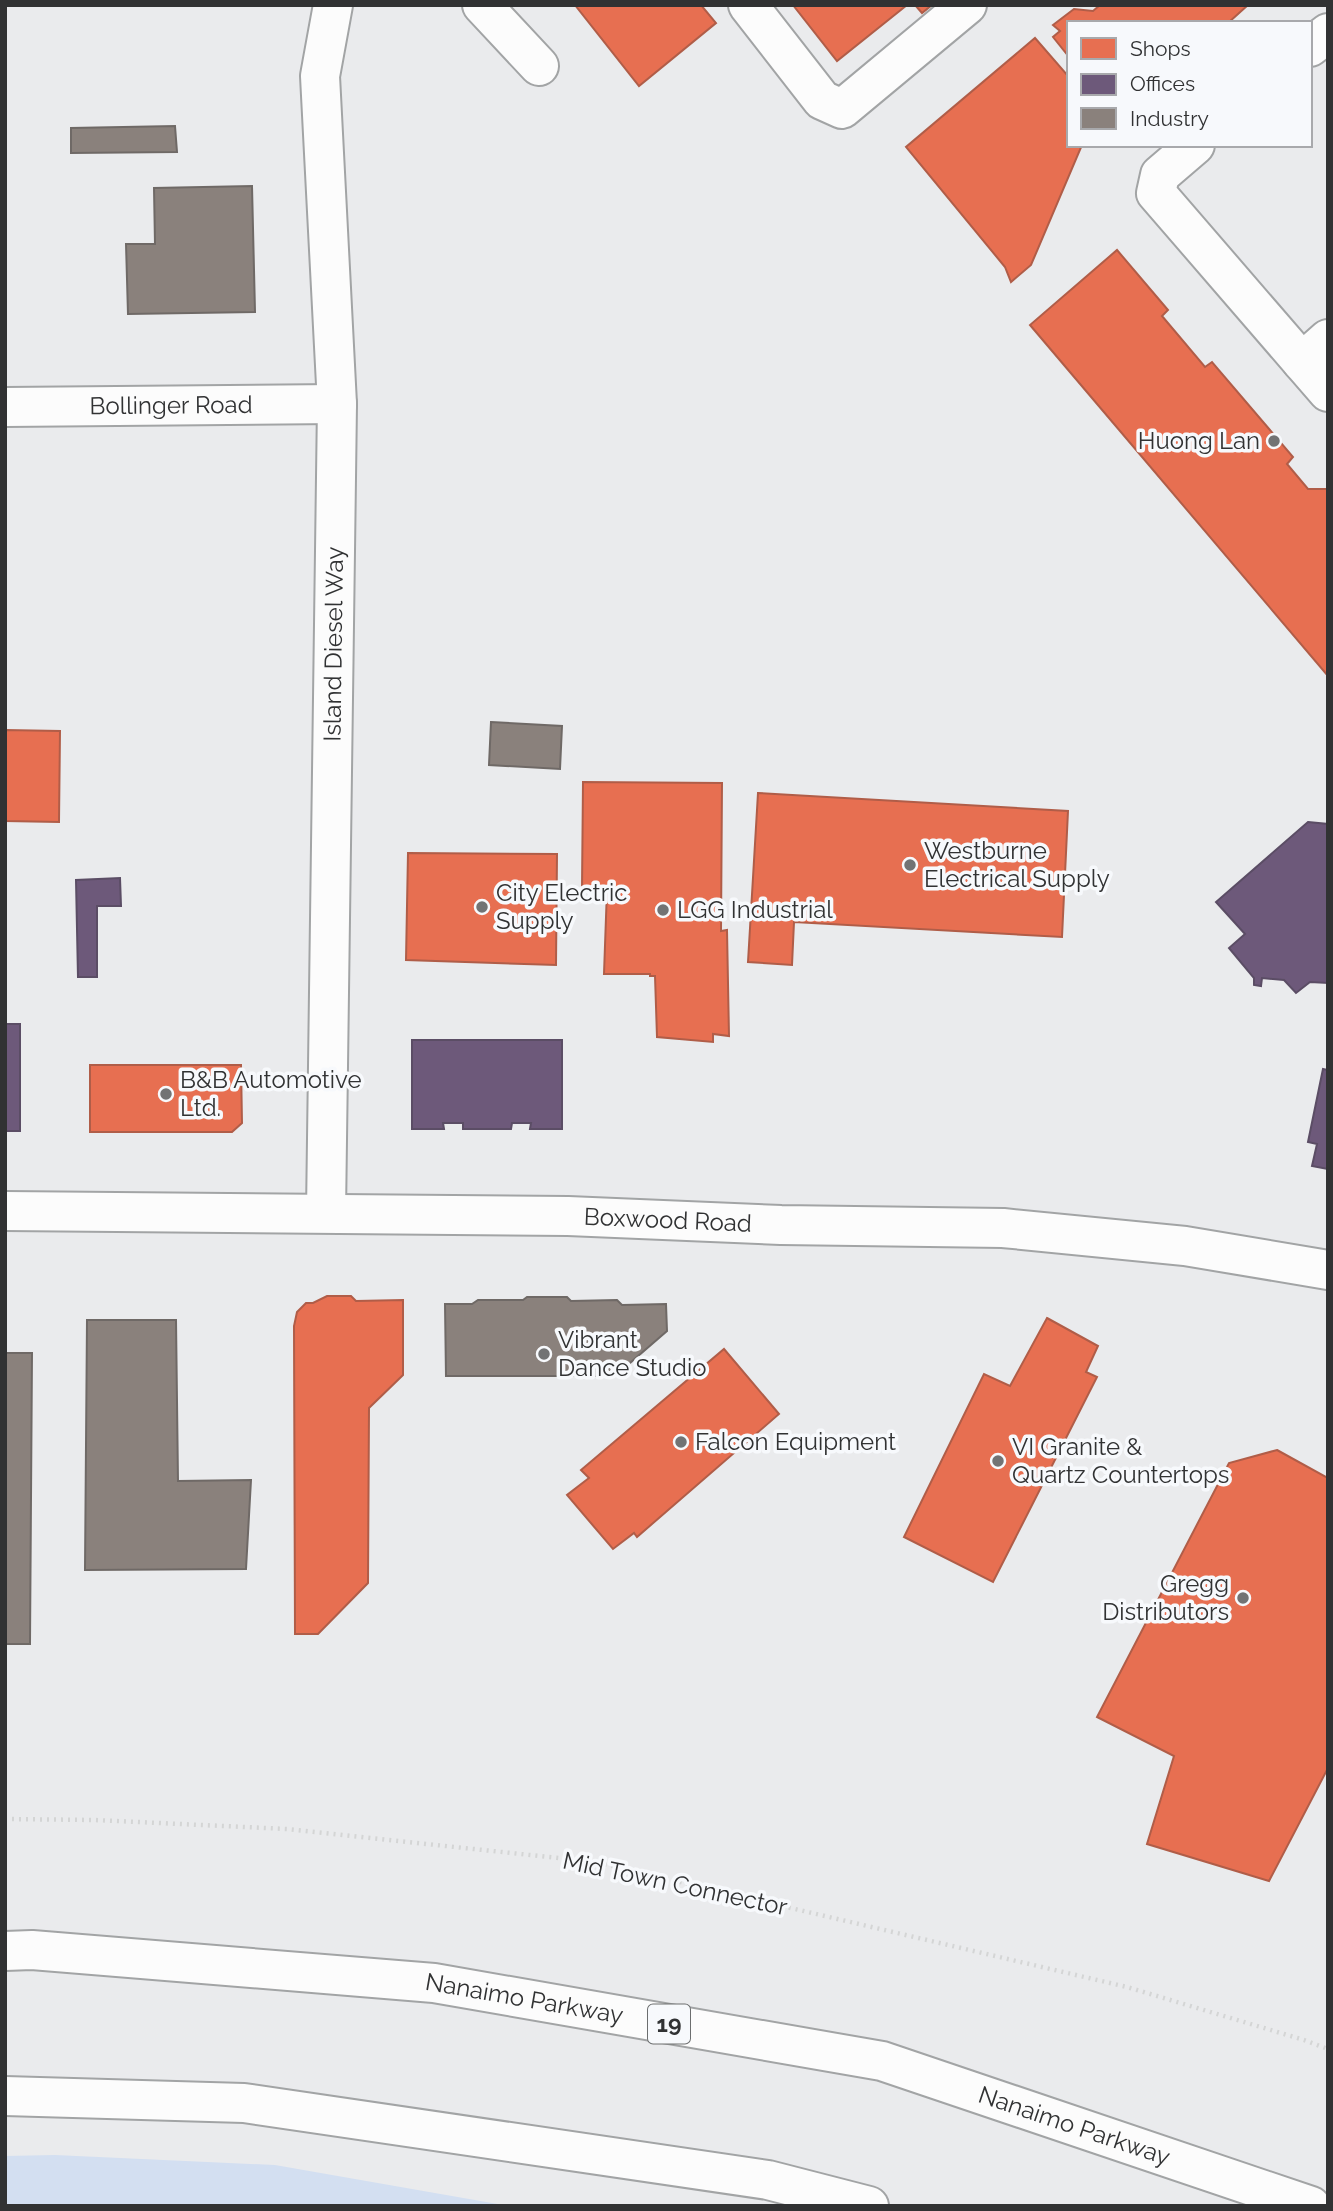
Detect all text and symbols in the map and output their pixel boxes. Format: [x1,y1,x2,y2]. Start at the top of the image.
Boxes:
legend [1067,21,1312,147]
text: Shops [1130,36,1191,61]
text: Offices [1130,71,1195,96]
text: Industry [1130,106,1209,131]
street label: Bollinger Road [89,390,253,420]
place label: Huong Lan [1138,426,1260,455]
marker: Huong Lan [1266,433,1282,449]
street label: Island Diesel Way [317,546,349,742]
place label: Westburne Electrical Supply [924,836,1110,893]
marker: Westburne Electrical Supply [902,857,918,873]
place label: City Electric Supply [496,878,628,935]
place label: LGG Industrial [677,895,833,924]
marker: City Electric Supply [474,899,490,915]
marker: LGG Industrial [655,902,671,918]
place label: B&B Automotive Ltd. [180,1065,362,1122]
marker: B&B Automotive Ltd. [158,1086,174,1102]
street label: Boxwood Road [583,1202,753,1238]
place label: Vibrant Dance Studio [558,1325,707,1382]
marker: Vibrant Dance Studio [536,1346,552,1362]
place label: Falcon Equipment [695,1427,896,1456]
place label: VI Granite & Quartz Countertops [1012,1432,1229,1489]
marker: Falcon Equipment [673,1434,689,1450]
marker: VI Granite & Quartz Countertops [990,1453,1006,1469]
place label: Gregg Distributors [1102,1569,1229,1626]
marker: Gregg Distributors [1235,1590,1251,1606]
street label: Mid Town Connector [560,1846,790,1922]
street label: Nanaimo Parkway [423,1967,626,2030]
road number: 19 [648,2005,690,2044]
street label: Nanaimo Parkway [975,2080,1174,2171]

